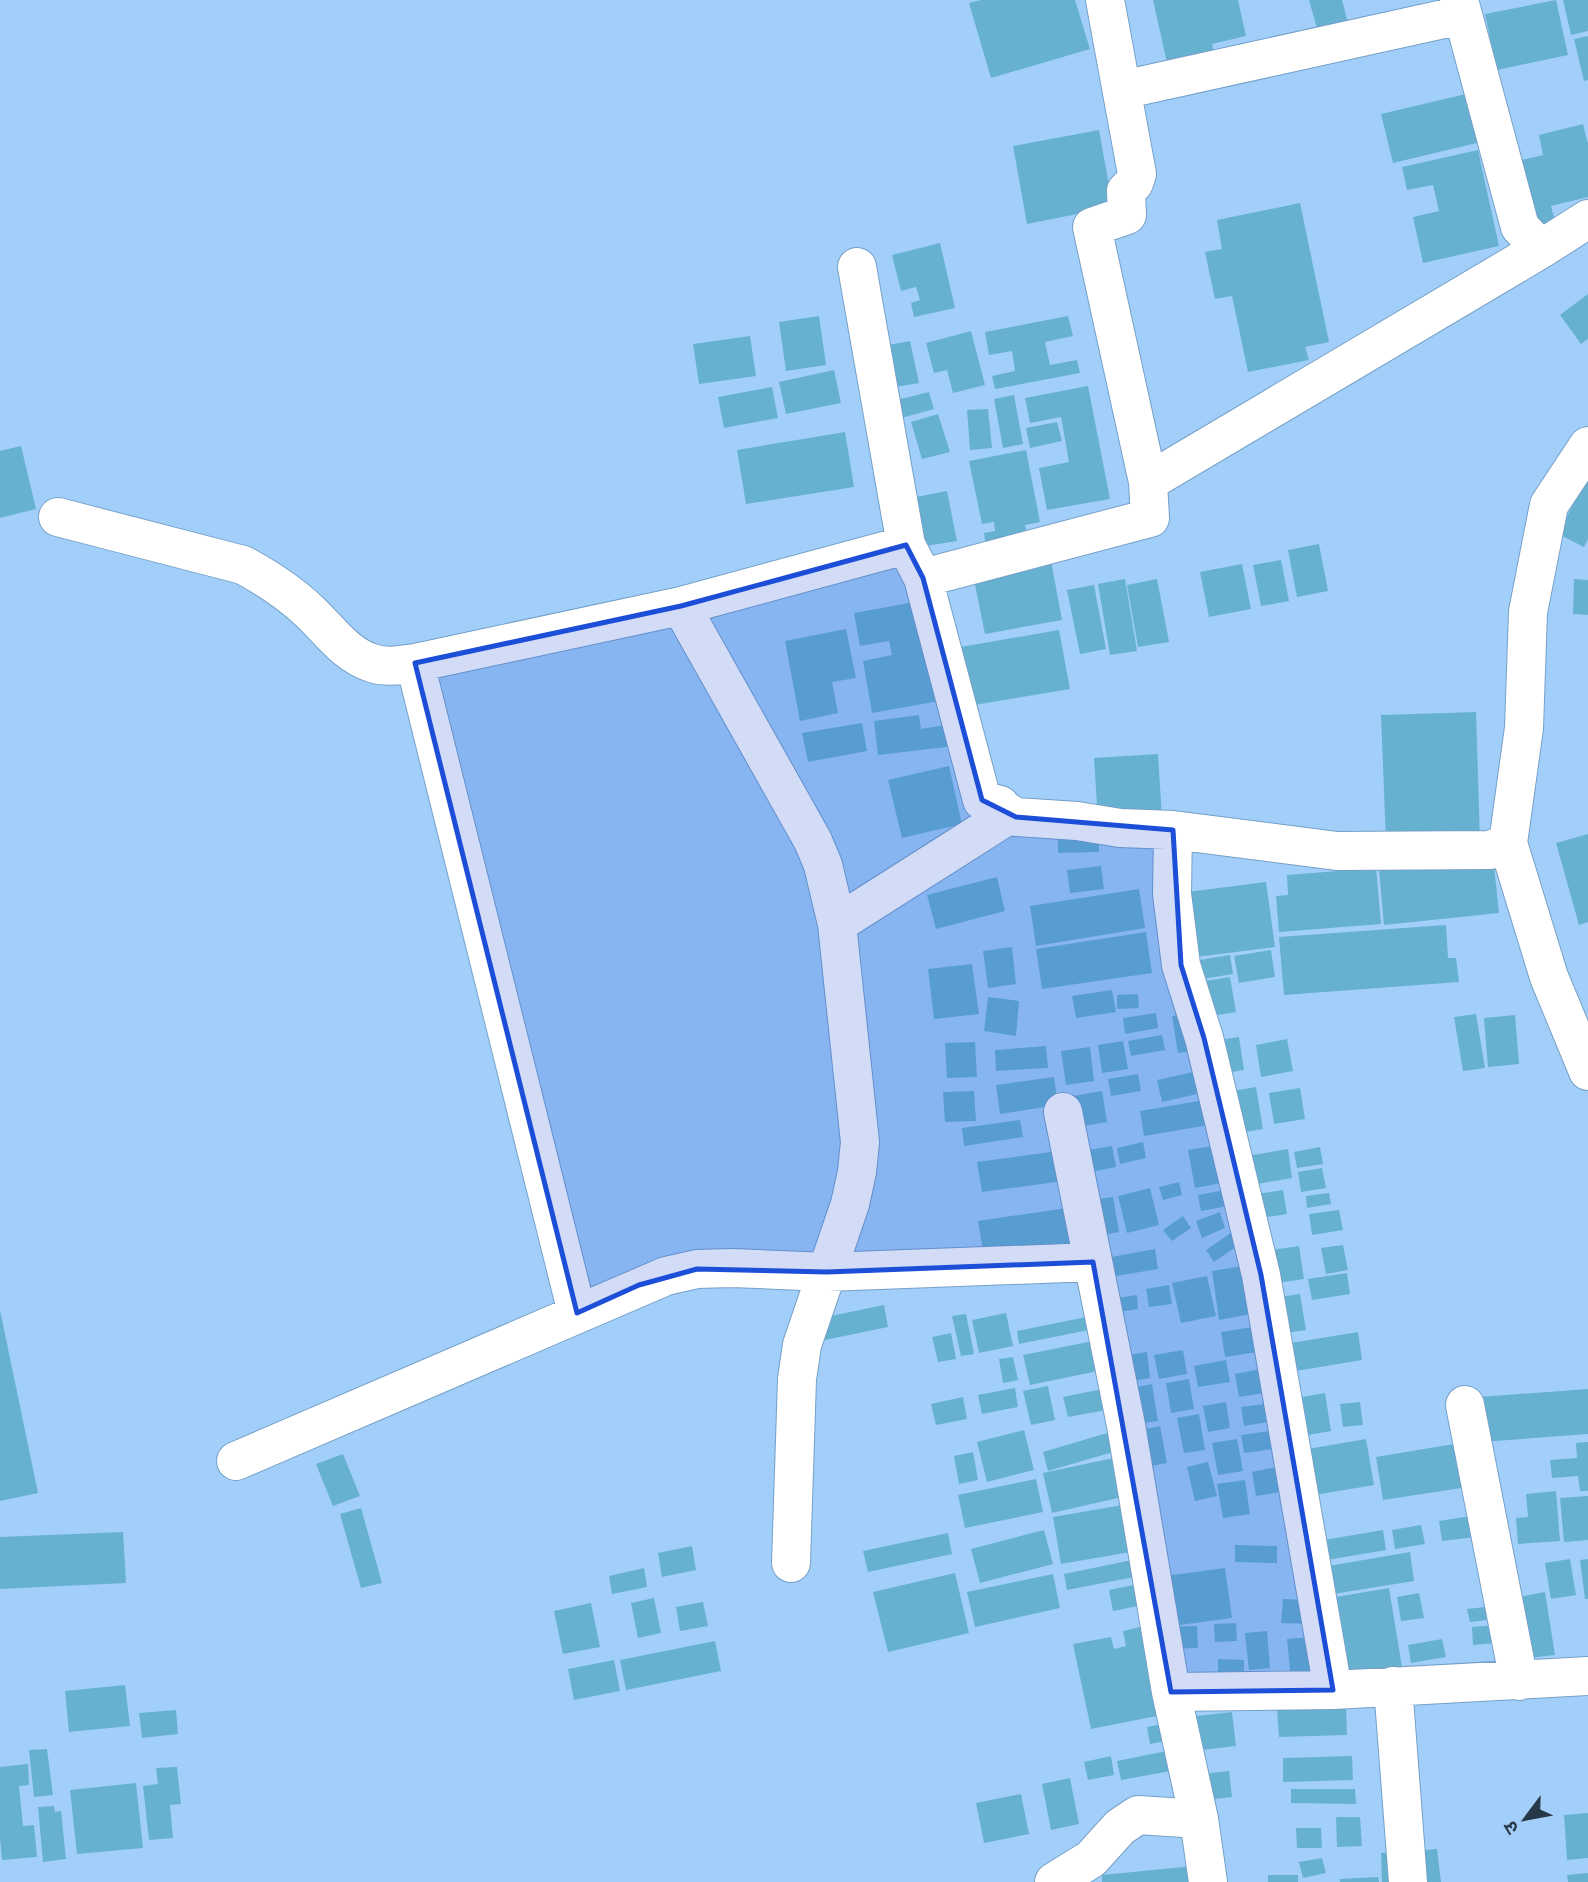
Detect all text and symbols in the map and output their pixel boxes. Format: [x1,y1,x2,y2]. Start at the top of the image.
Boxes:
north arrow [1490,1784,1560,1854]
text: उ [1498,1816,1525,1839]

